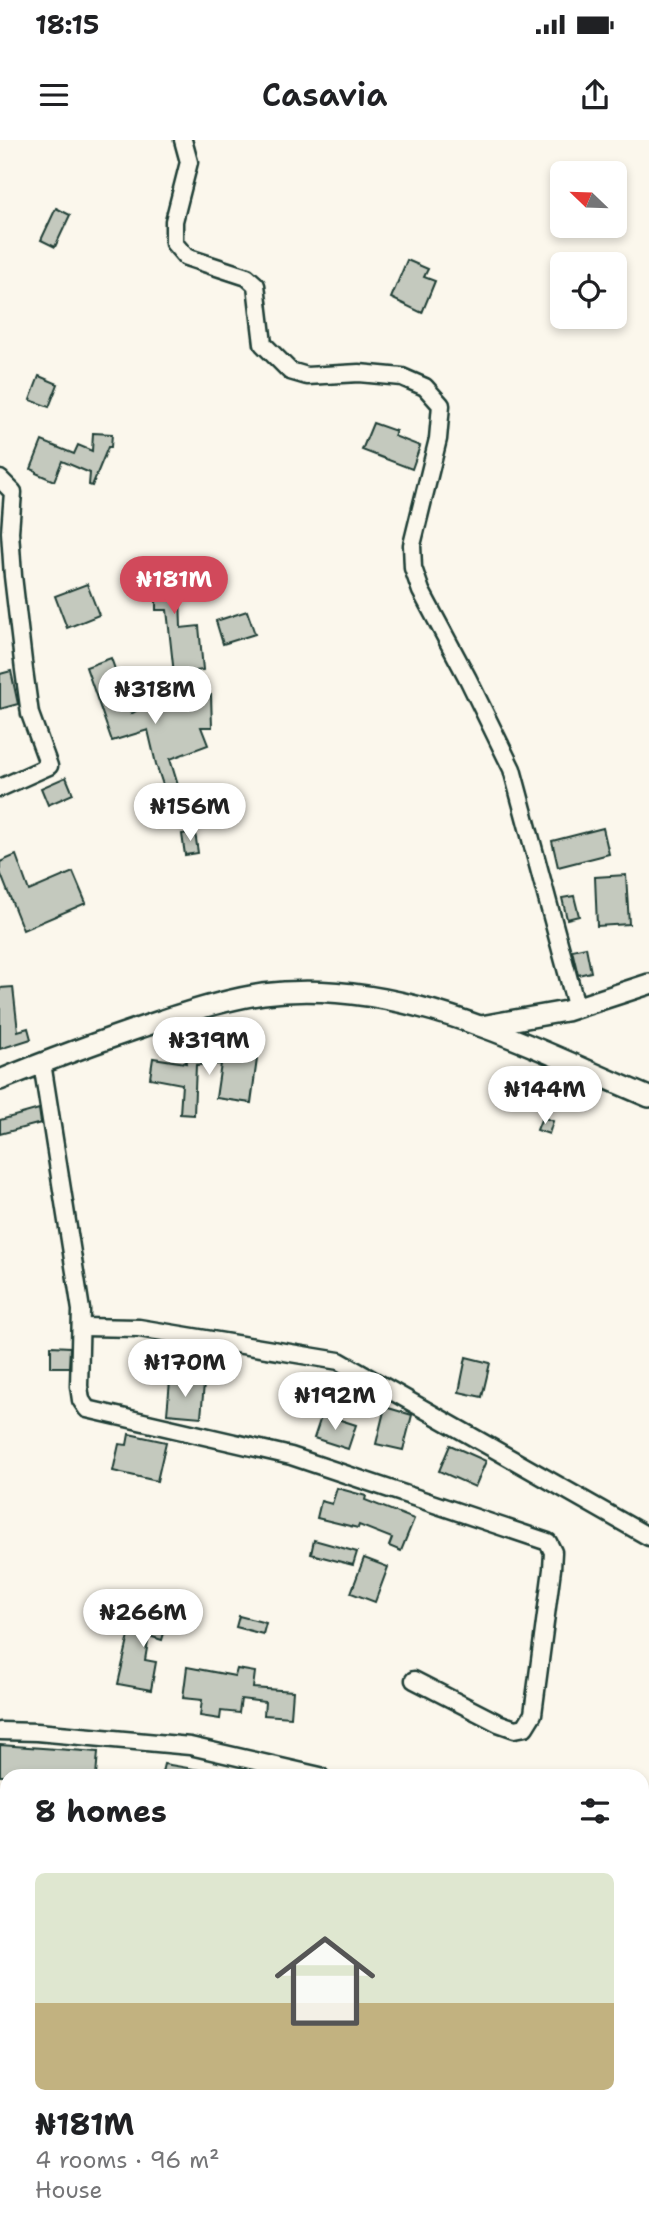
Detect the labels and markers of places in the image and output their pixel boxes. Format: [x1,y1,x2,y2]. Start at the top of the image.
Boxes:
pin: ₦181M [125,556,223,616]
pin: ₦318M [106,666,204,726]
pin: ₦156M [141,784,239,843]
pin: ₦319M [160,1018,258,1077]
pin: ₦144M [496,1066,594,1126]
pin: ₦170M [136,1340,234,1399]
pin: ₦192M [286,1372,384,1432]
pin: ₦266M [94,1590,192,1649]

